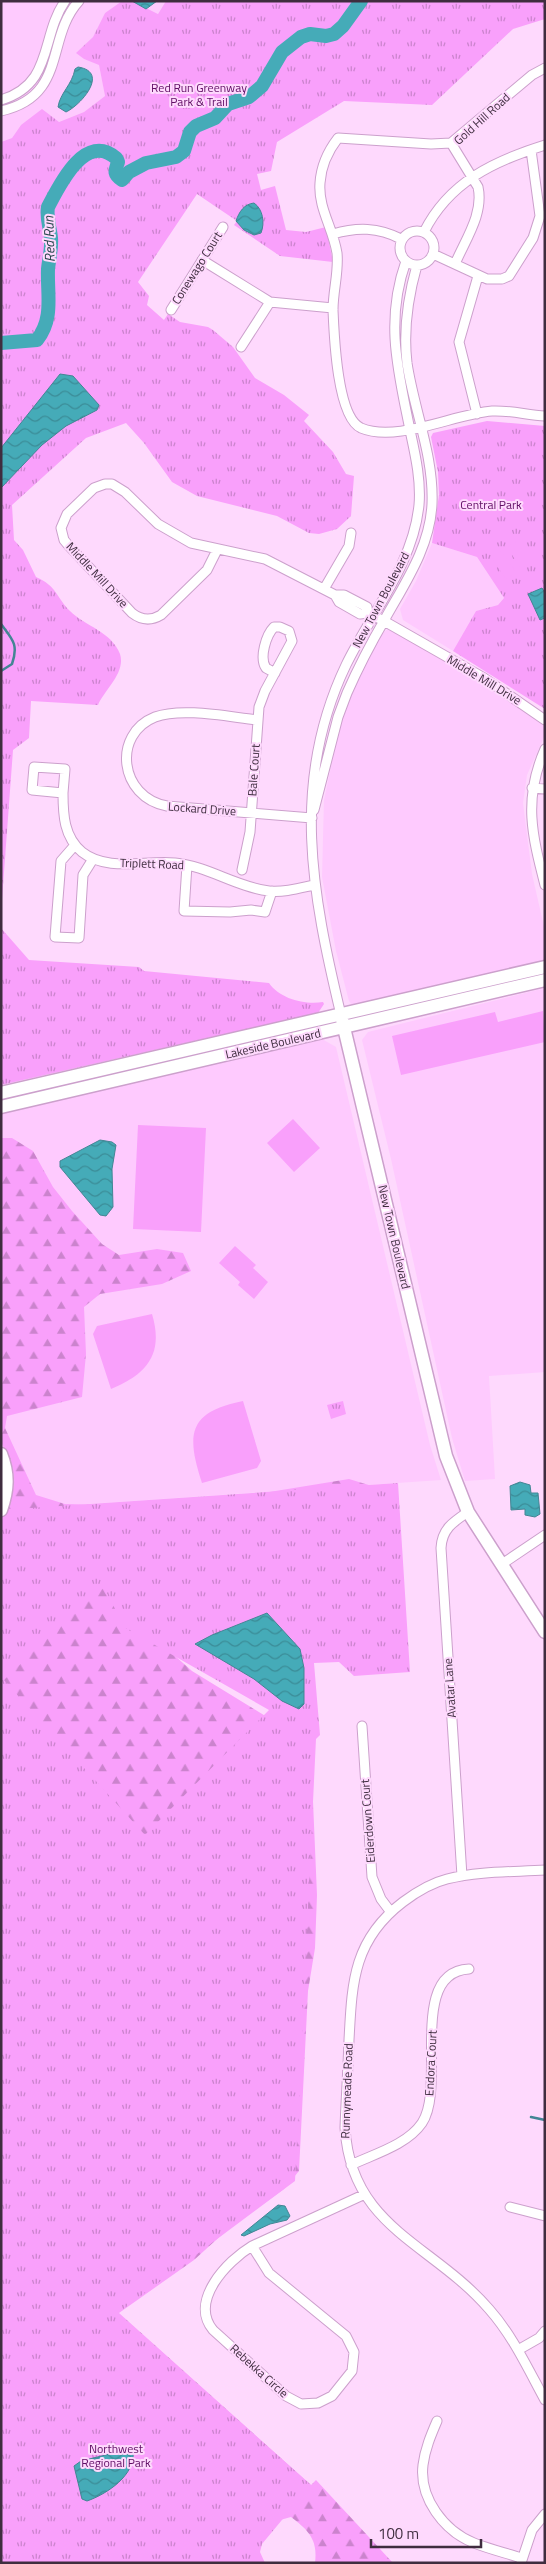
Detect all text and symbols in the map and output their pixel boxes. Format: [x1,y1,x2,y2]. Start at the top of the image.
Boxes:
park label: Red Run Greenway Park & Trail [151,78,247,111]
street label: Gold Hill Road [449,88,514,149]
water label: Red Run [37,215,60,262]
street label: Conewago Court [167,227,227,308]
park label: Central Park [460,495,522,514]
street label: Middle Mill Drive [62,537,133,612]
street label: New Town Boulevard [347,548,414,651]
street label: Middle Mill Drive [443,650,525,709]
street label: Bale Court [242,742,265,797]
street label: Lockard Drive [167,797,237,820]
street label: Triplett Road [120,853,184,874]
street label: Lakeside Boulevard [223,1023,323,1064]
street label: New Town Boulevard [373,1183,416,1291]
street label: Avatar Lane [438,1657,461,1719]
street label: Eiderdown Court [355,1778,380,1864]
street label: Endora Court [419,2029,442,2096]
street label: Runnymeade Road [335,2043,358,2139]
street label: Rebekka Circle [226,2339,293,2402]
park label: Northwest Regional Park [81,2439,151,2472]
scale bar [371,2516,481,2548]
text: 100 m [378,2522,419,2545]

